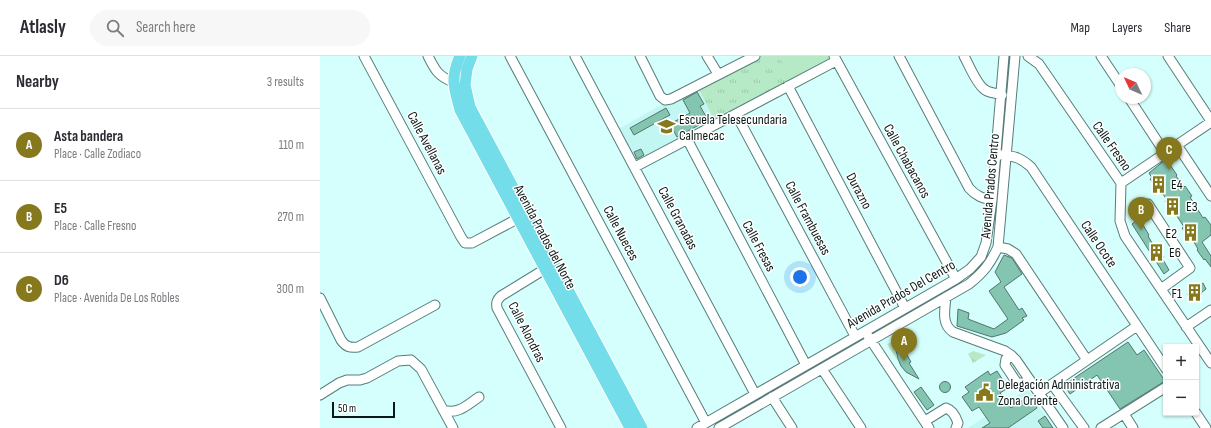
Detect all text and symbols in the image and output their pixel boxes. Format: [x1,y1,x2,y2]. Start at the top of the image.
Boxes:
search box [90,10,370,46]
text: Atlasly [20,16,66,39]
icon: search [104,17,126,39]
text: Search here [136,18,196,37]
text: Map [1070,19,1090,36]
text: Layers [1112,19,1142,36]
text: Share [1164,19,1191,36]
north arrow [1115,68,1151,104]
text: Nearby [16,72,59,92]
text: 3 results [267,74,304,90]
street label: Calle Avellanas [403,109,451,177]
place label: Escuela Telesecundaria Calmecac [679,111,787,144]
school or university icon: Escuela Telesecundaria Calmecac [656,117,676,137]
street label: Calle Fresno [1089,118,1135,174]
street label: Calle Chabacanos [880,121,934,201]
text: Asta bandera [54,127,123,146]
street label: Avenida Prados Centro [977,133,1003,240]
text: A [26,137,32,153]
text: 110 m [279,137,304,153]
pin: C [1156,137,1182,170]
text: Place · Calle Zodiaco [54,146,141,162]
street label: Durazno [842,170,876,212]
building icon: E4 [1148,174,1168,194]
place label: E4 [1171,176,1183,193]
street label: Calle Frambuesas [781,178,835,258]
street label: Avenida Prados del Norte [510,181,580,292]
street label: Calle Granadas [654,184,702,252]
building icon: E3 [1163,196,1183,216]
pin: B [1128,197,1154,230]
place label: E3 [1186,198,1198,215]
text: E5 [54,199,67,218]
street label: Calle Nueces [599,203,643,263]
text: B [26,209,32,225]
text: 270 m [277,209,304,225]
street label: Calle Ocote [1077,217,1121,271]
text: Place · Calle Fresno [54,218,137,234]
street label: Calle Fresas [739,218,779,274]
building icon: E2 [1180,223,1200,243]
place label: E2 [1165,225,1177,242]
building icon: E6 [1146,242,1166,262]
place label: E6 [1169,244,1181,261]
street label: Avenida Prados Del Centro [843,256,958,332]
your location [790,267,810,287]
text: D6 [54,271,69,290]
text: C [26,281,32,297]
text: 300 m [277,281,304,297]
building icon: F1 [1185,283,1205,303]
place label: F1 [1172,285,1182,302]
text: Place · Avenida De Los Robles [54,290,179,306]
street label: Calle Alondras [505,299,549,365]
pin: A [891,328,917,361]
map controls [1163,344,1199,416]
button: + [1163,344,1199,380]
place label: Delegación Administrativa Zona Oriente [998,376,1120,409]
button: − [1163,380,1199,416]
public building icon: Delegación Administrativa Zona Oriente [975,382,995,402]
scale bar [332,400,395,419]
text: 50 m [338,402,356,415]

